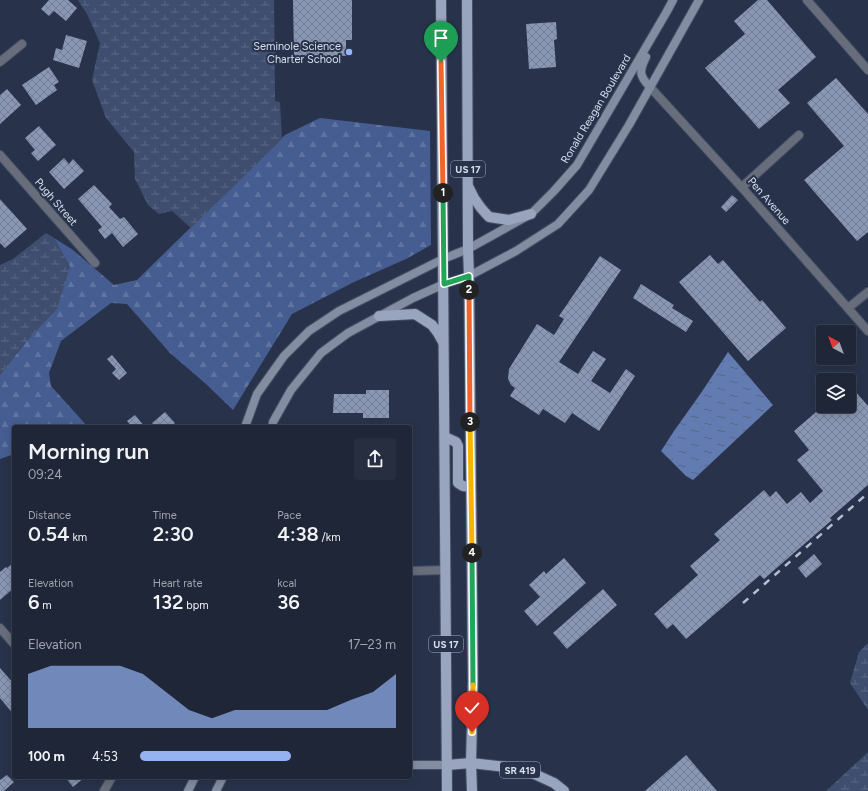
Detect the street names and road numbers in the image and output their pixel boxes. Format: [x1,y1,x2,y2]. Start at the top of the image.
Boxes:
street label: Ronald Reagan Boulevard [558,52,634,166]
road number: US 17 [451,161,485,177]
street label: Pen Avenue [745,175,793,227]
street label: Pugh Street [32,176,80,228]
road number: US 17 [429,636,463,652]
road number: SR 419 [500,762,540,778]

